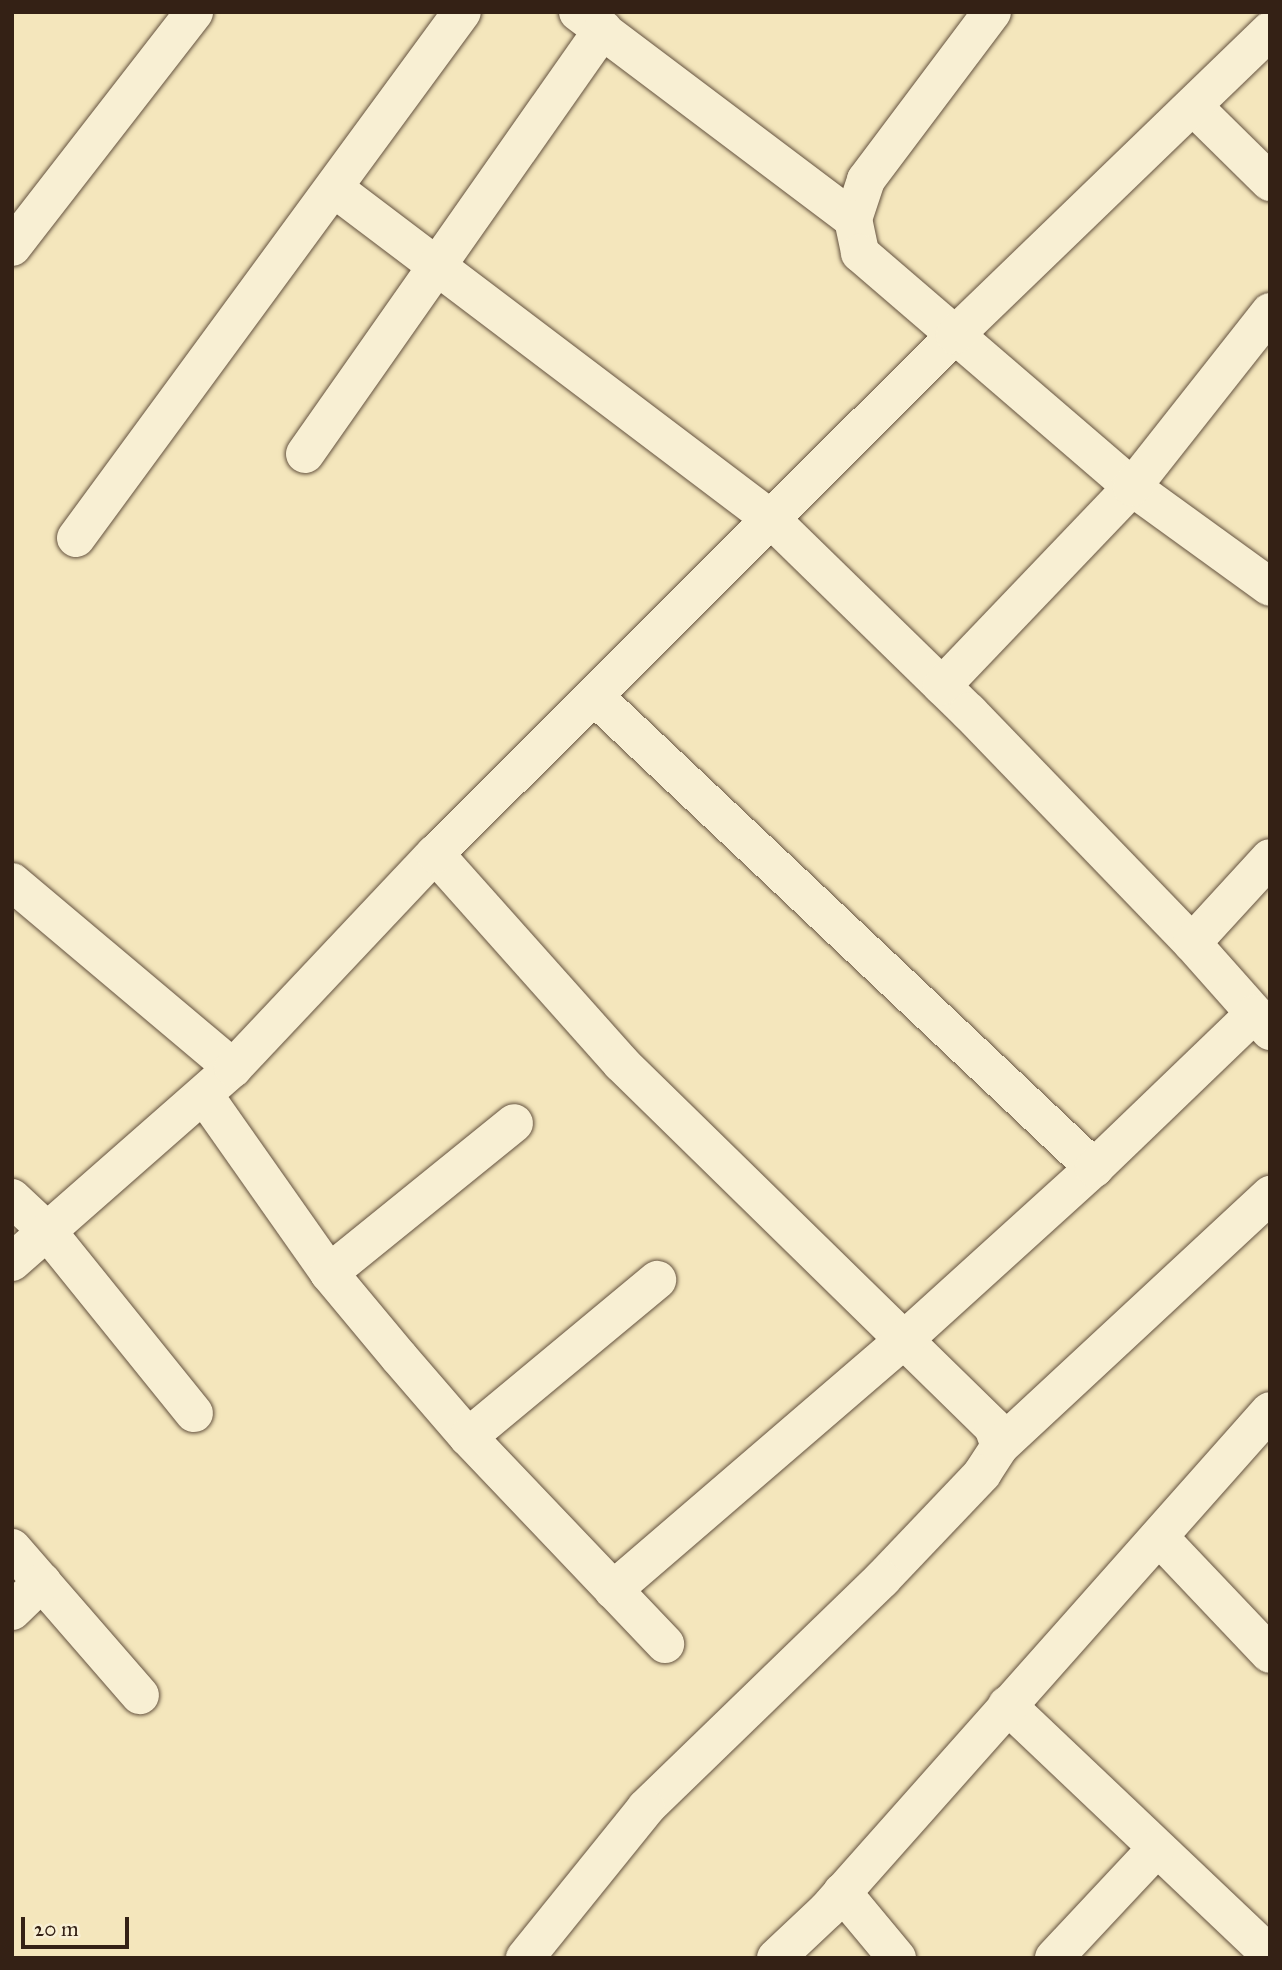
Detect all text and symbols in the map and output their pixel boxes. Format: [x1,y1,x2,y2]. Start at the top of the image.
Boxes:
scale bar [24,1904,133,1948]
text: 20 m [34,1916,79,1942]

